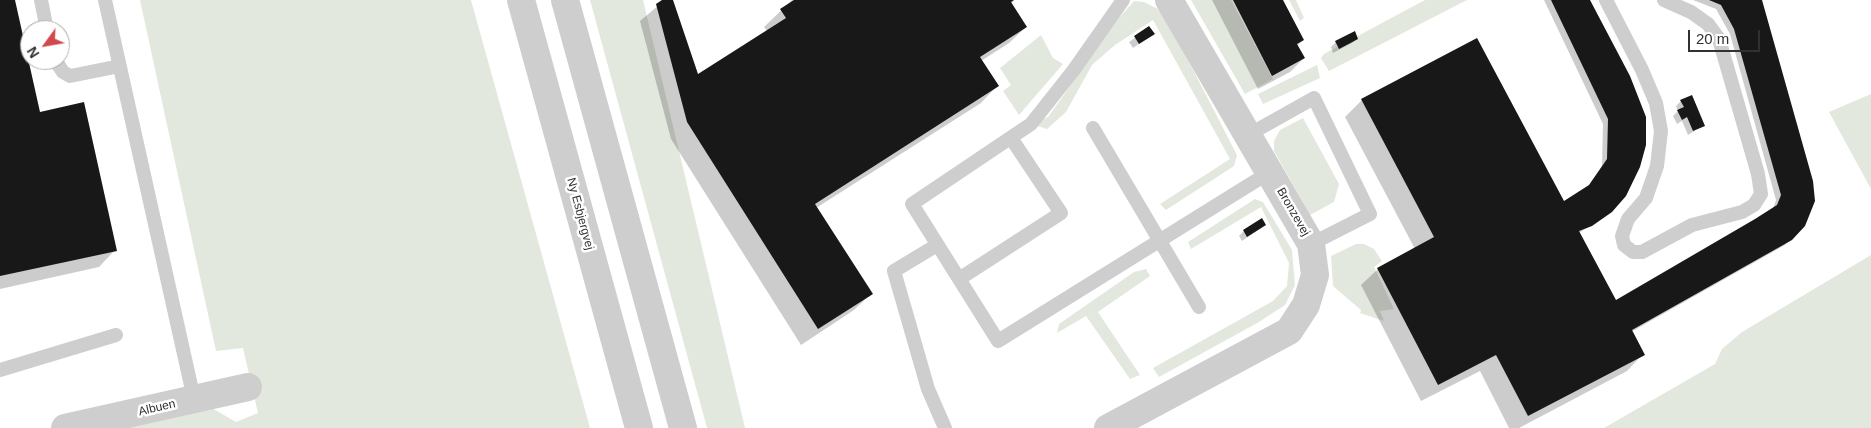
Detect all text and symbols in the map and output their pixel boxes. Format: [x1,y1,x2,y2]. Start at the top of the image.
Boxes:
north arrow [20,20,70,70]
scale bar [1691,20,1764,52]
text: 20 m [1696,30,1729,47]
text: N [24,44,43,61]
street label: Ny Esbjergvej [563,176,597,252]
street label: Bronzevej [1273,185,1313,239]
street label: Albuen [137,397,177,419]

